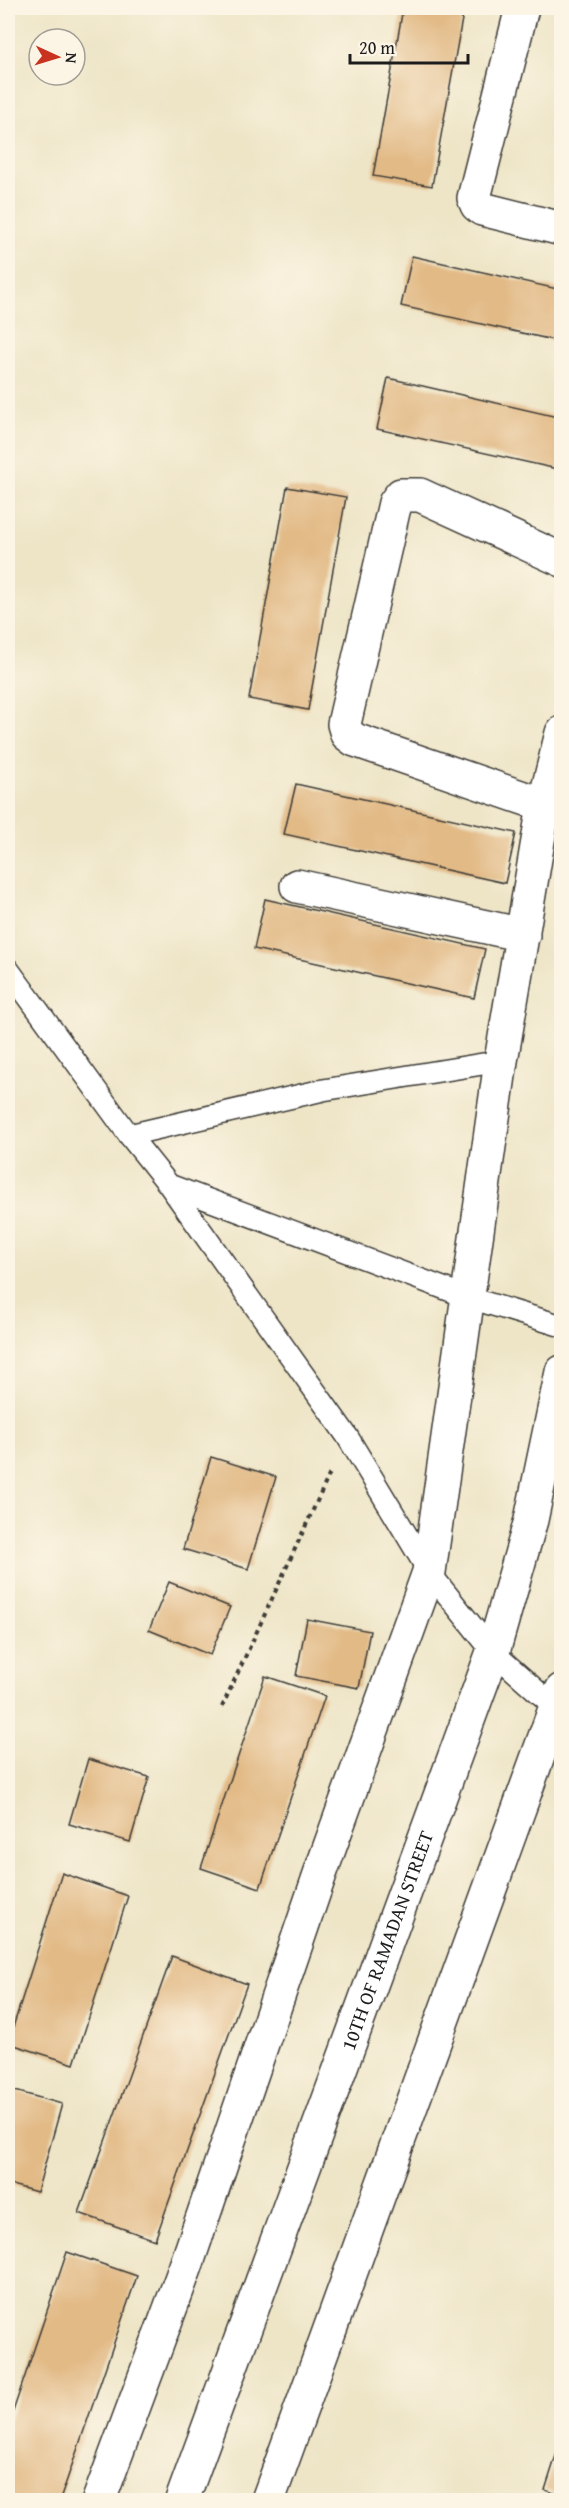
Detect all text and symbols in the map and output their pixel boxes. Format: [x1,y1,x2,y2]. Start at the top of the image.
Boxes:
north arrow [27,27,87,87]
scale bar [350,27,468,65]
text: 20 m [359,34,395,61]
text: N [60,52,84,65]
street label: 10TH OF RAMADAN STREET [333,1826,440,2054]

